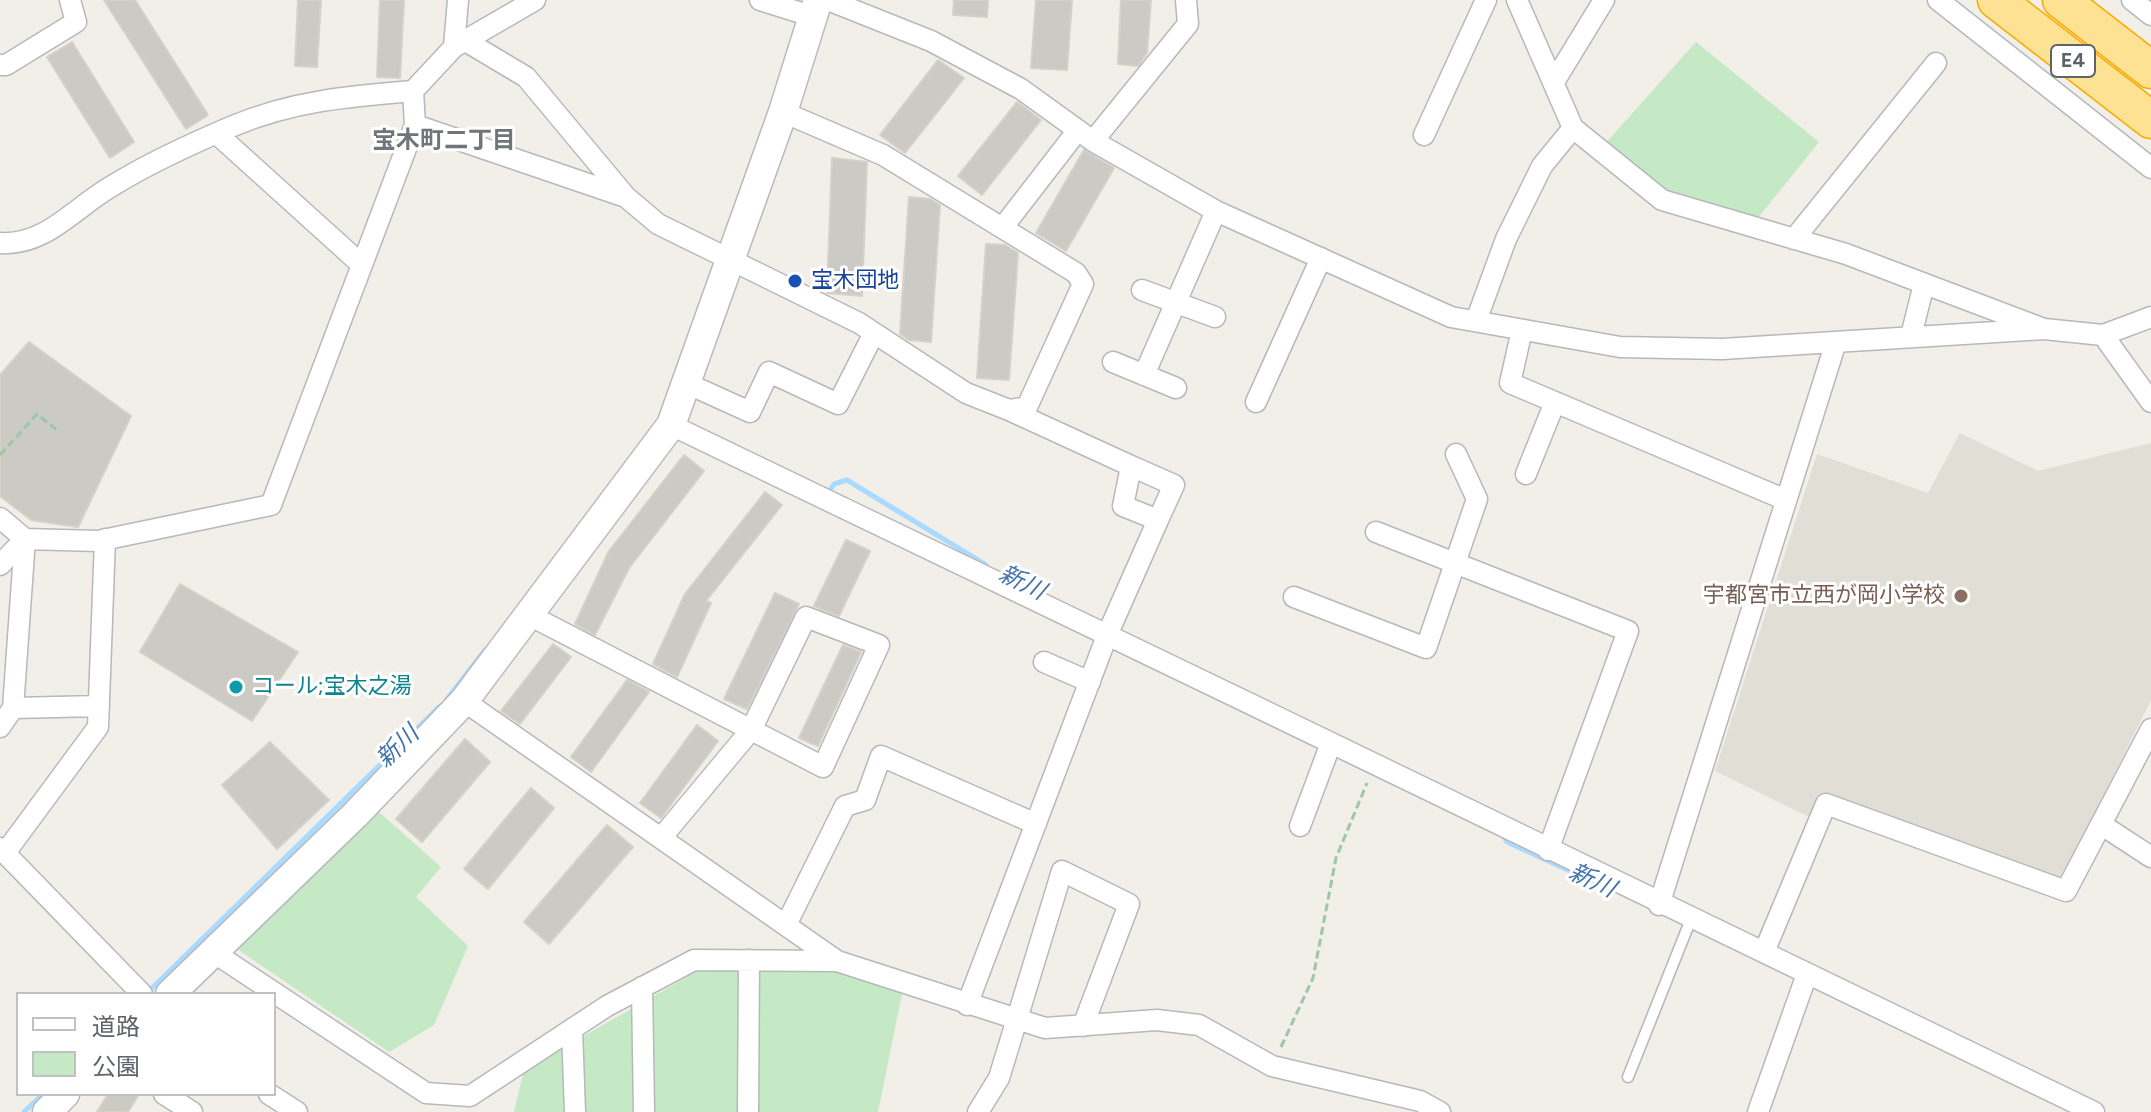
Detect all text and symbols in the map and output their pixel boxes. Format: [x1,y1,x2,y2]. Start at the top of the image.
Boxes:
road number: E4 [2051,45,2095,77]
district label: 宝木町二丁目 [372,127,516,155]
place label: 宝木団地 [811,268,899,294]
marker: 宝木団地 [786,272,804,290]
water label: 新川 [994,560,1050,606]
place label: 宇都宮市立西が岡小学校 [1703,583,1945,609]
marker: 宇都宮市立西が岡小学校 [1952,587,1970,605]
place label: コール;宝木之湯 [252,674,412,700]
marker: コール;宝木之湯 [227,678,245,696]
water label: 新川 [371,720,425,774]
water label: 新川 [1564,858,1620,904]
legend [16,992,276,1096]
text: 道路 [92,1012,140,1041]
text: 公園 [92,1052,140,1081]

